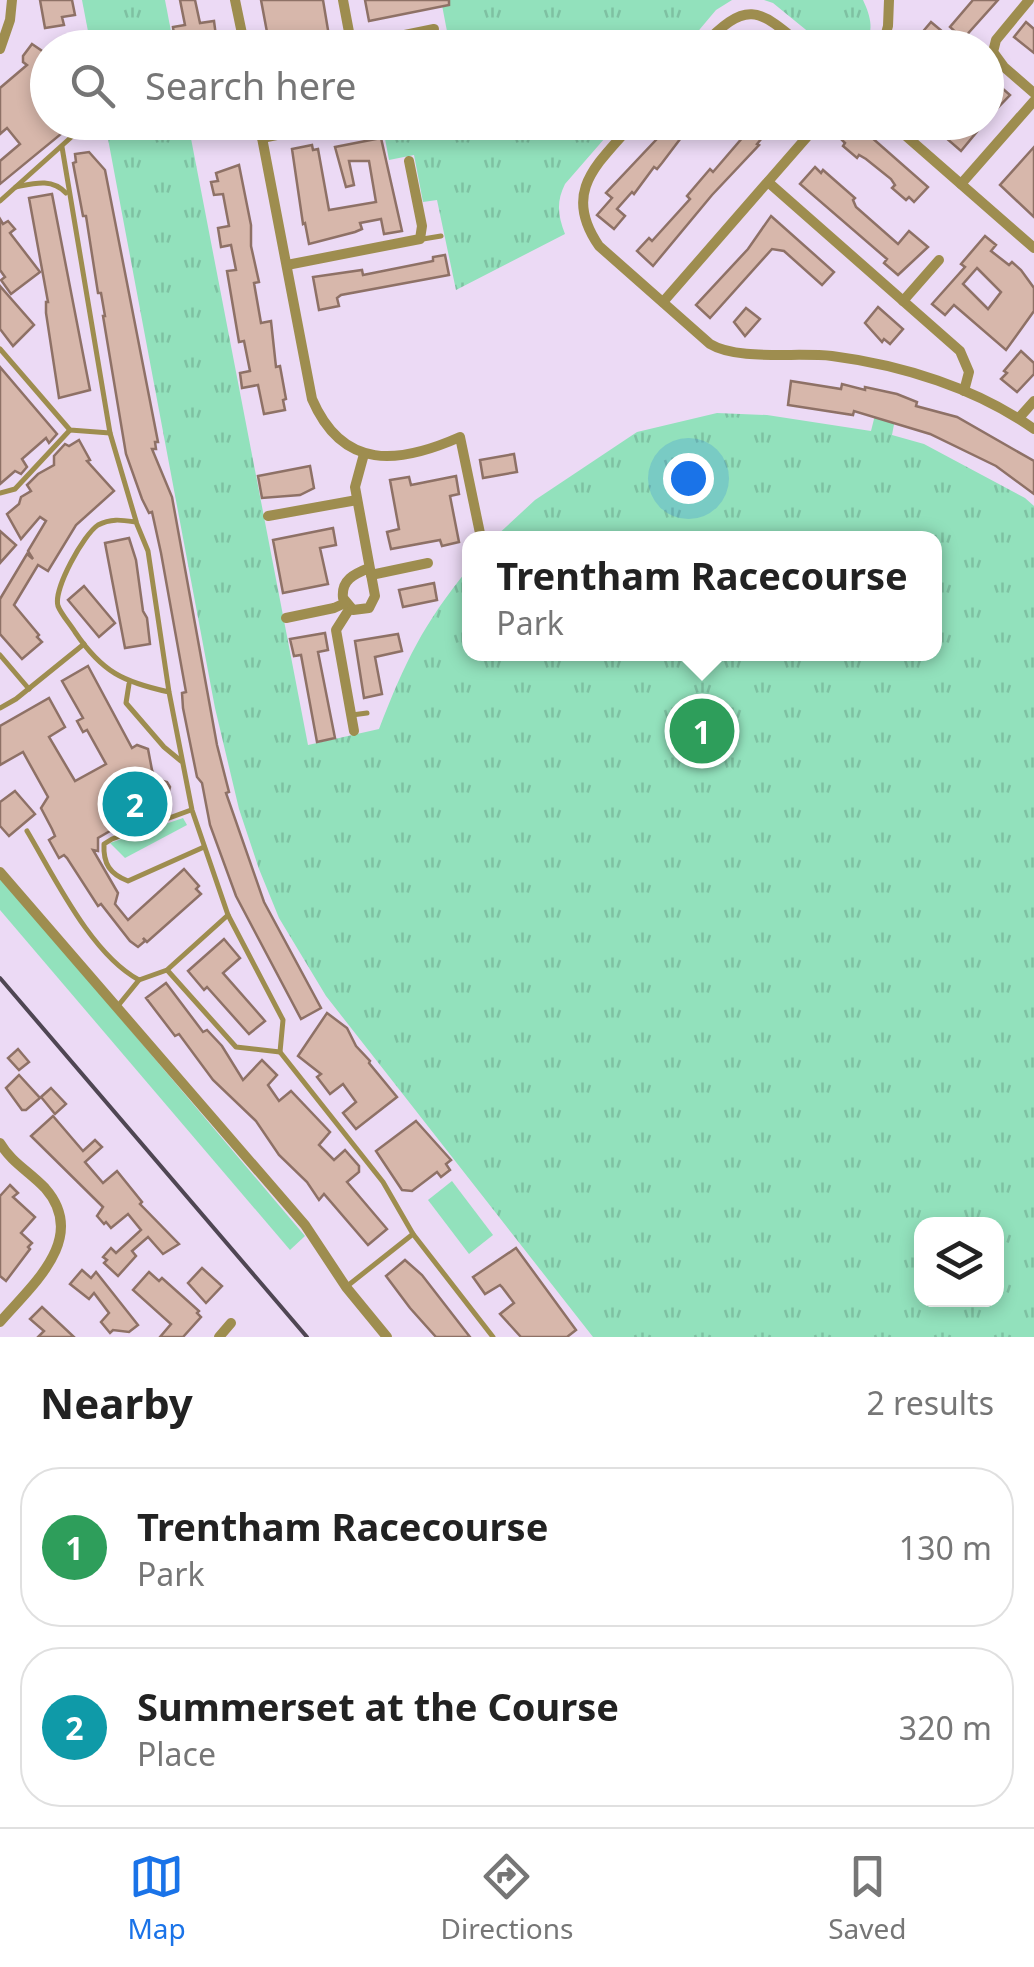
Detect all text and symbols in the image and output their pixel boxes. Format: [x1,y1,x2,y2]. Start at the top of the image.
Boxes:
search box [30,30,1004,140]
icon: search [65,58,120,113]
text: Search here [145,59,356,111]
your location [663,453,714,504]
popup [462,531,942,661]
text: Trentham Racecourse [496,549,908,601]
text: Park [496,601,564,644]
pin: 1 [670,694,734,768]
pin: 2 [102,766,168,842]
map controls [914,1217,1004,1307]
button: layers [914,1217,1004,1307]
text: Nearby [40,1374,193,1431]
text: 2 results [867,1381,994,1424]
text: Trentham Racecourse [137,1500,548,1552]
text: 1 [65,1526,84,1569]
text: 130 m [899,1526,992,1569]
text: Park [137,1552,205,1595]
text: Summerset at the Course [137,1680,619,1732]
text: 2 [65,1706,84,1749]
text: 320 m [899,1706,992,1749]
text: Place [137,1732,216,1775]
tab: Map [127,1849,186,1947]
tab: Directions [441,1849,573,1947]
tab: Saved [828,1849,907,1947]

